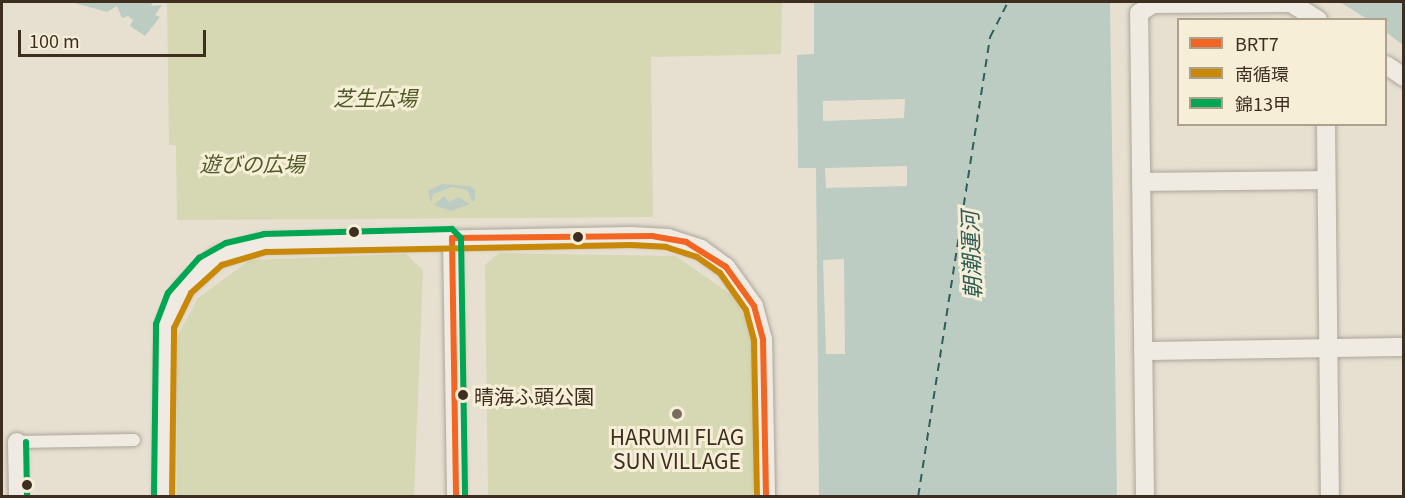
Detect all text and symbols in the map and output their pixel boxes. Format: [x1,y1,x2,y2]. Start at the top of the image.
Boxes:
scale bar [21,18,208,56]
legend [1177,18,1387,126]
text: 100 m [29,27,80,53]
text: BRT7 [1235,30,1279,56]
text: 南循環 [1235,60,1289,86]
park label: 芝生広場 [333,84,417,110]
text: 錦13甲 [1235,90,1291,116]
park label: 遊びの広場 [200,150,304,176]
water label: 朝潮運河 [955,211,985,299]
unlabelled marker [348,226,360,238]
unlabelled marker [572,231,584,243]
place label: 晴海ふ頭公園 [474,383,594,407]
marker: 晴海ふ頭公園 [457,389,469,401]
marker: HARUMI FLAG SUN VILLAGE [670,407,684,421]
place label: HARUMI FLAG SUN VILLAGE [610,423,744,473]
unlabelled marker [21,479,33,491]

